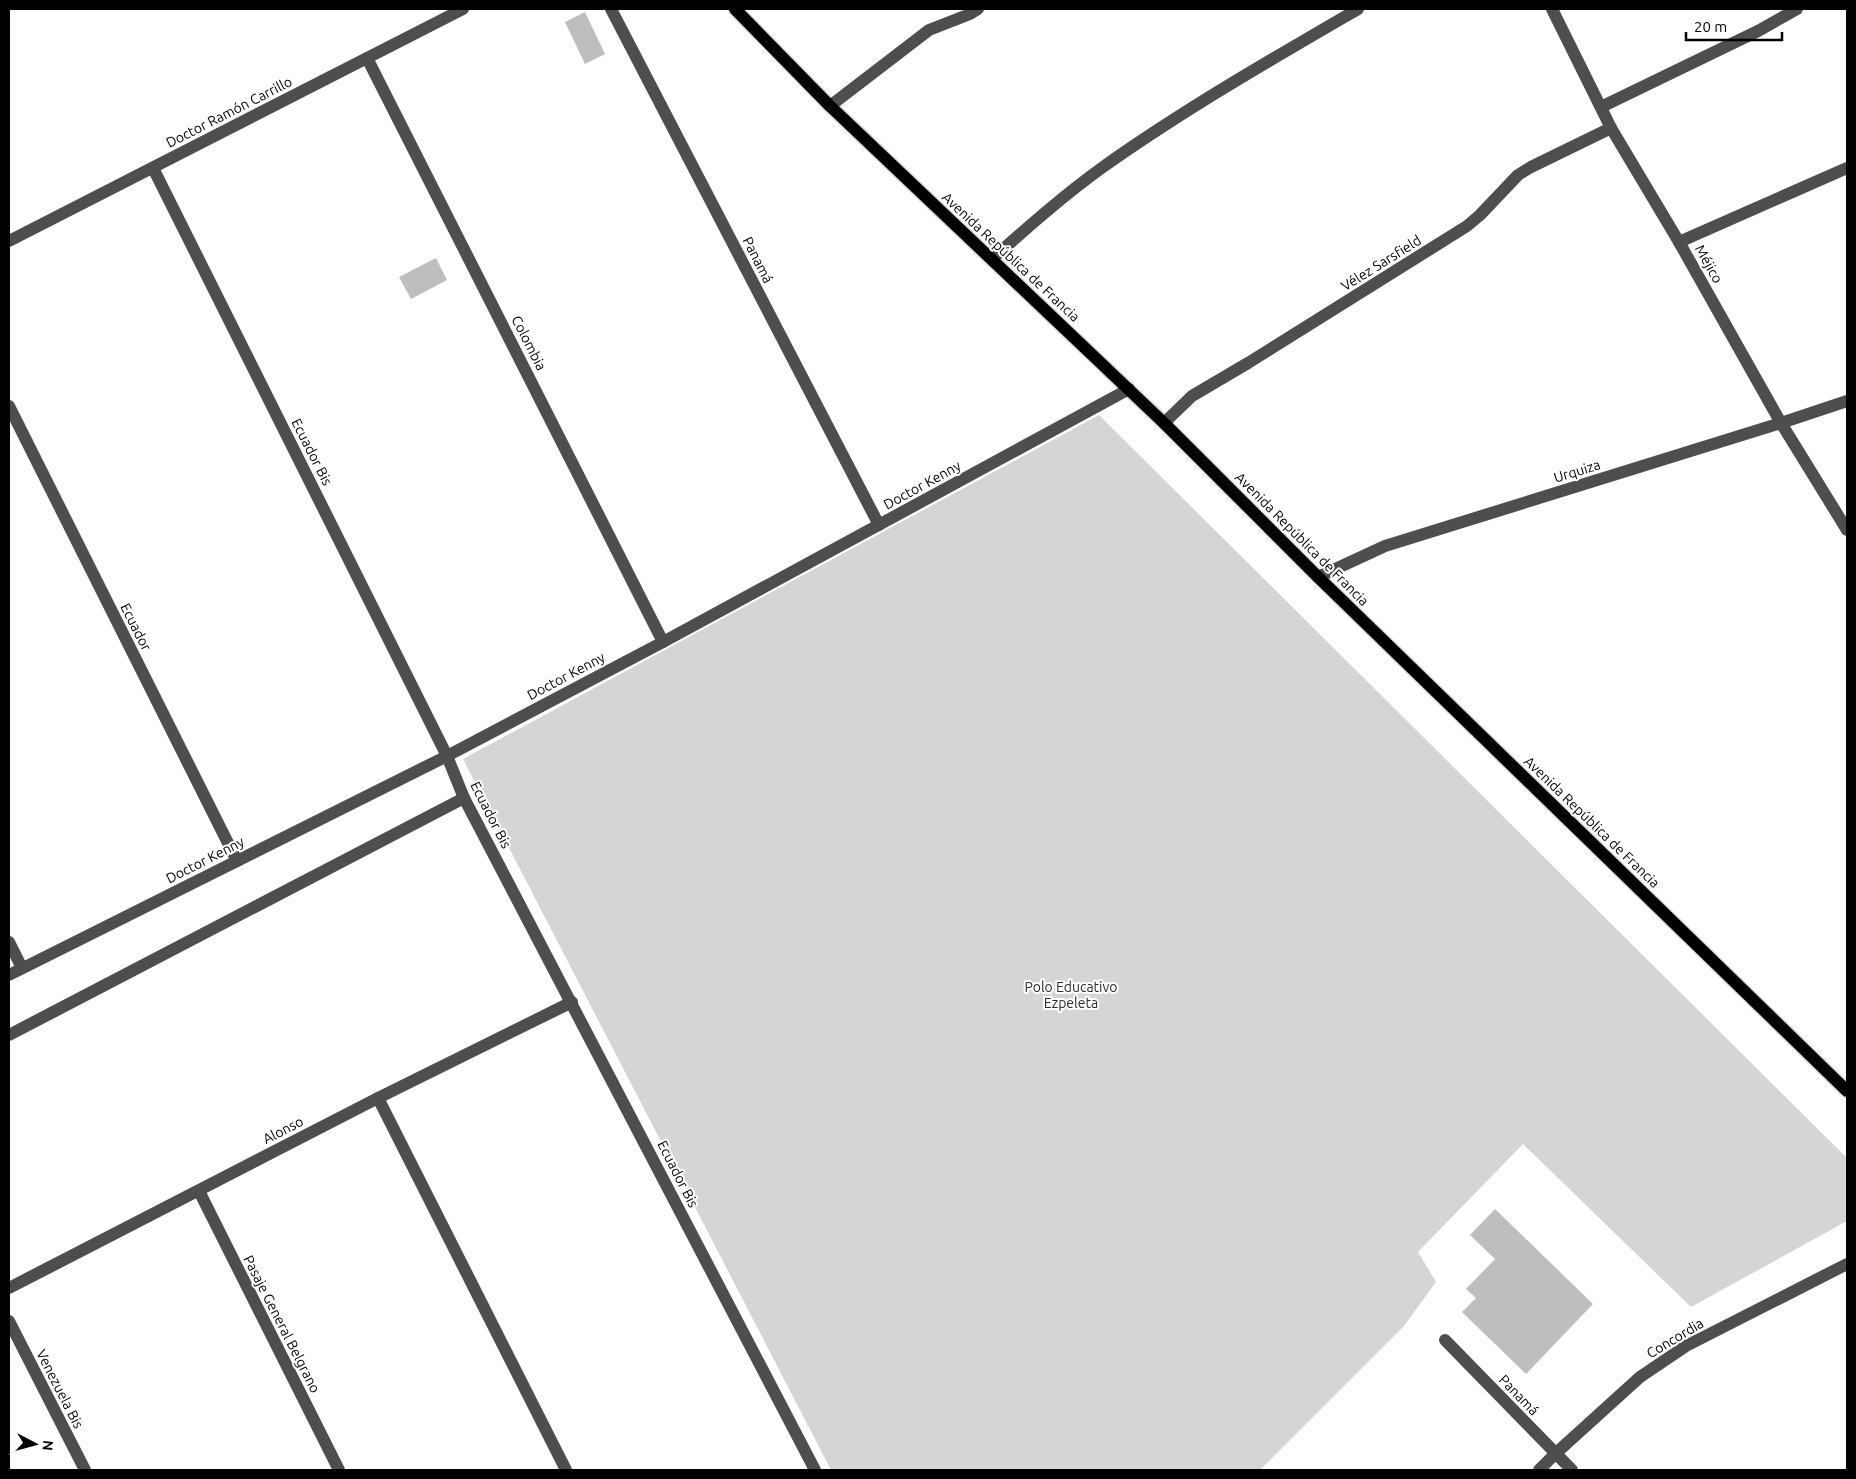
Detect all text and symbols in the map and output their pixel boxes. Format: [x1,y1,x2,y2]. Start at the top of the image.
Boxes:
scale bar [1686,10,1782,42]
text: 20 m [1694,18,1727,35]
street label: Doctor Ramón Carrillo [163,73,295,151]
street label: Avenida República de Francia [939,189,1083,325]
street label: Vélez Sarsfield [1338,232,1424,294]
street label: Panamá [740,234,776,286]
street label: Méjico [1692,242,1726,286]
street label: Colombia [508,313,550,373]
street label: Ecuador Bis [288,416,336,488]
street label: Urquiza [1552,456,1602,486]
street label: Doctor Kenny [881,457,963,513]
street label: Avenida República de Francia [1232,469,1372,609]
street label: Ecuador [117,601,155,654]
street label: Doctor Kenny [525,649,608,703]
street label: Avenida República de Francia [1521,753,1663,891]
street label: Ecuador Bis [467,779,515,851]
street label: Doctor Kenny [163,833,247,887]
park label: Polo Educativo Ezpeleta [1025,979,1117,1011]
street label: Alonso [260,1113,306,1147]
street label: Ecuador Bis [654,1138,702,1210]
street label: Pasaje General Belgrano [240,1253,324,1395]
street label: Concordia [1644,1315,1706,1361]
street label: Venezuela Bis [33,1347,87,1431]
street label: Panamá [1496,1371,1542,1419]
north arrow [10,1419,60,1469]
text: N [39,1439,56,1451]

